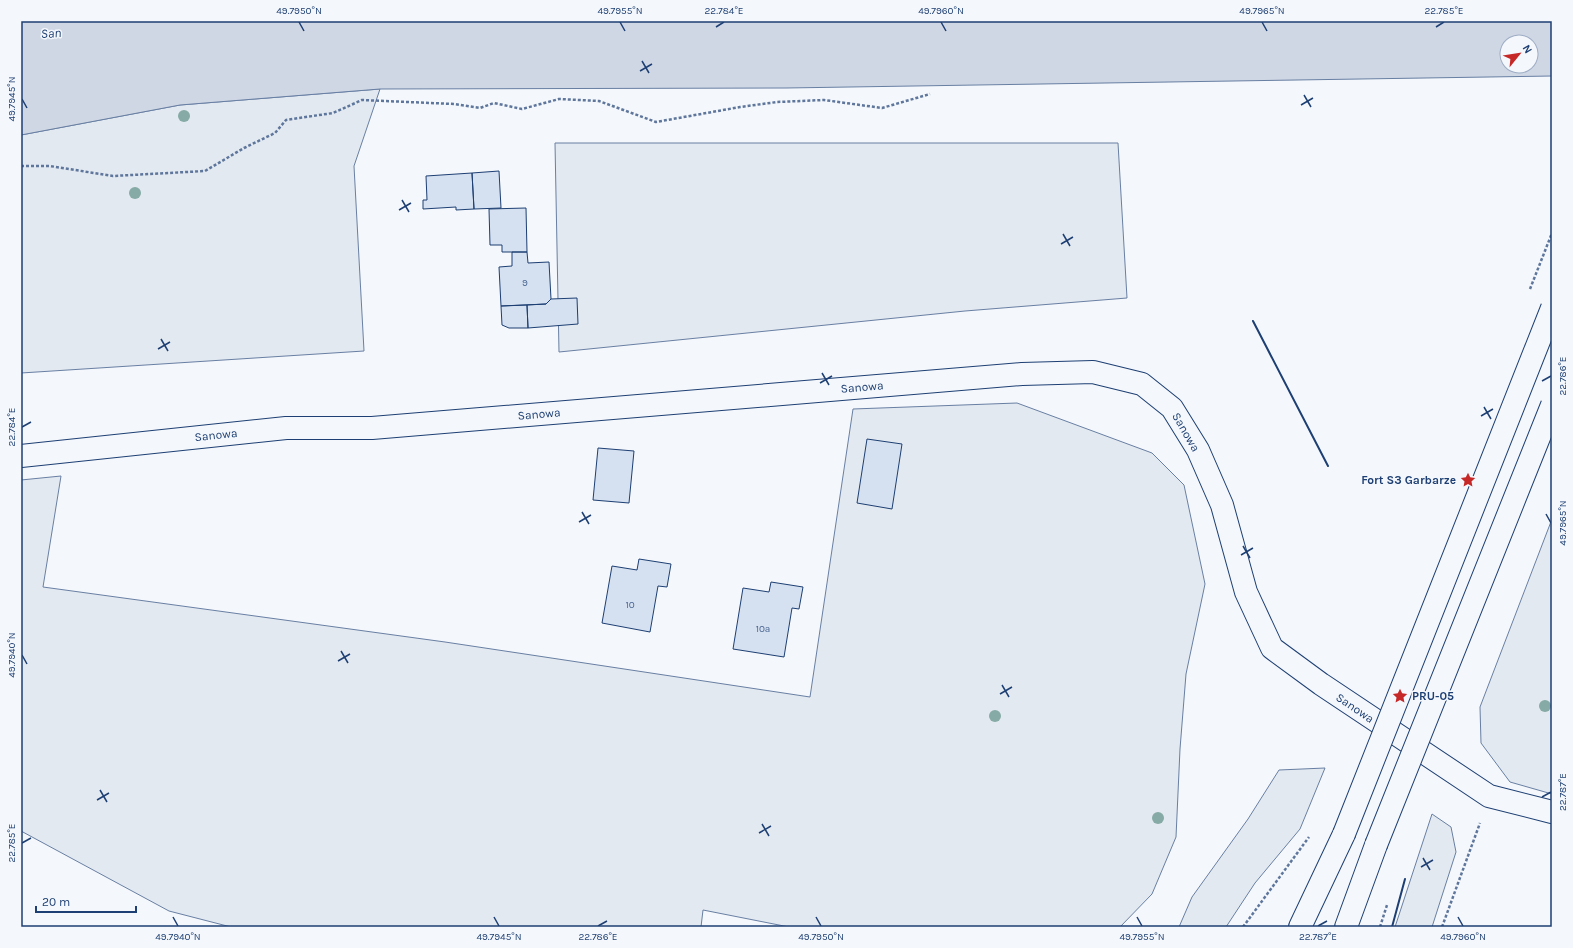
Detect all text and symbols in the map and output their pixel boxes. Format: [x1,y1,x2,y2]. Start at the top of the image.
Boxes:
text: 49.7950°N [276,5,322,17]
text: 49.7955°N [597,5,643,17]
text: 22.784°E [705,5,743,17]
text: 49.7960°N [918,5,964,17]
text: 49.7965°N [1239,5,1285,17]
text: 22.785°E [1425,5,1463,17]
water label: San [40,25,62,41]
north arrow [1499,34,1539,74]
text: N [1520,43,1535,56]
text: 49.7945°N [6,76,18,122]
house number: 9 [522,277,528,289]
text: 22.786°E [1557,357,1569,395]
street label: Sanowa [840,378,884,396]
street label: Sanowa [517,405,561,423]
text: 22.784°E [6,408,18,446]
street label: Sanowa [1169,410,1203,454]
street label: Sanowa [194,426,238,444]
place icon: Fort S3 Garbarze [1459,471,1477,489]
place label: Fort S3 Garbarze [1361,473,1456,487]
text: 49.7965°N [1557,500,1569,546]
house number: 10 [625,599,635,611]
house number: 10a [756,623,770,635]
text: 49.7940°N [6,632,18,678]
place icon: PRU-05 [1391,687,1409,705]
place label: PRU-05 [1412,689,1454,703]
street label: Sanowa [1333,690,1377,726]
text: 22.787°E [1557,773,1569,811]
text: 22.785°E [6,824,18,862]
scale bar [36,888,136,914]
text: 20 m [42,895,70,909]
text: 49.7940°N [155,931,201,943]
text: 49.7945°N [476,931,522,943]
text: 22.786°E [579,931,617,943]
text: 49.7950°N [798,931,844,943]
text: 49.7955°N [1119,931,1165,943]
text: 22.787°E [1299,931,1337,943]
text: 49.7960°N [1440,931,1486,943]

